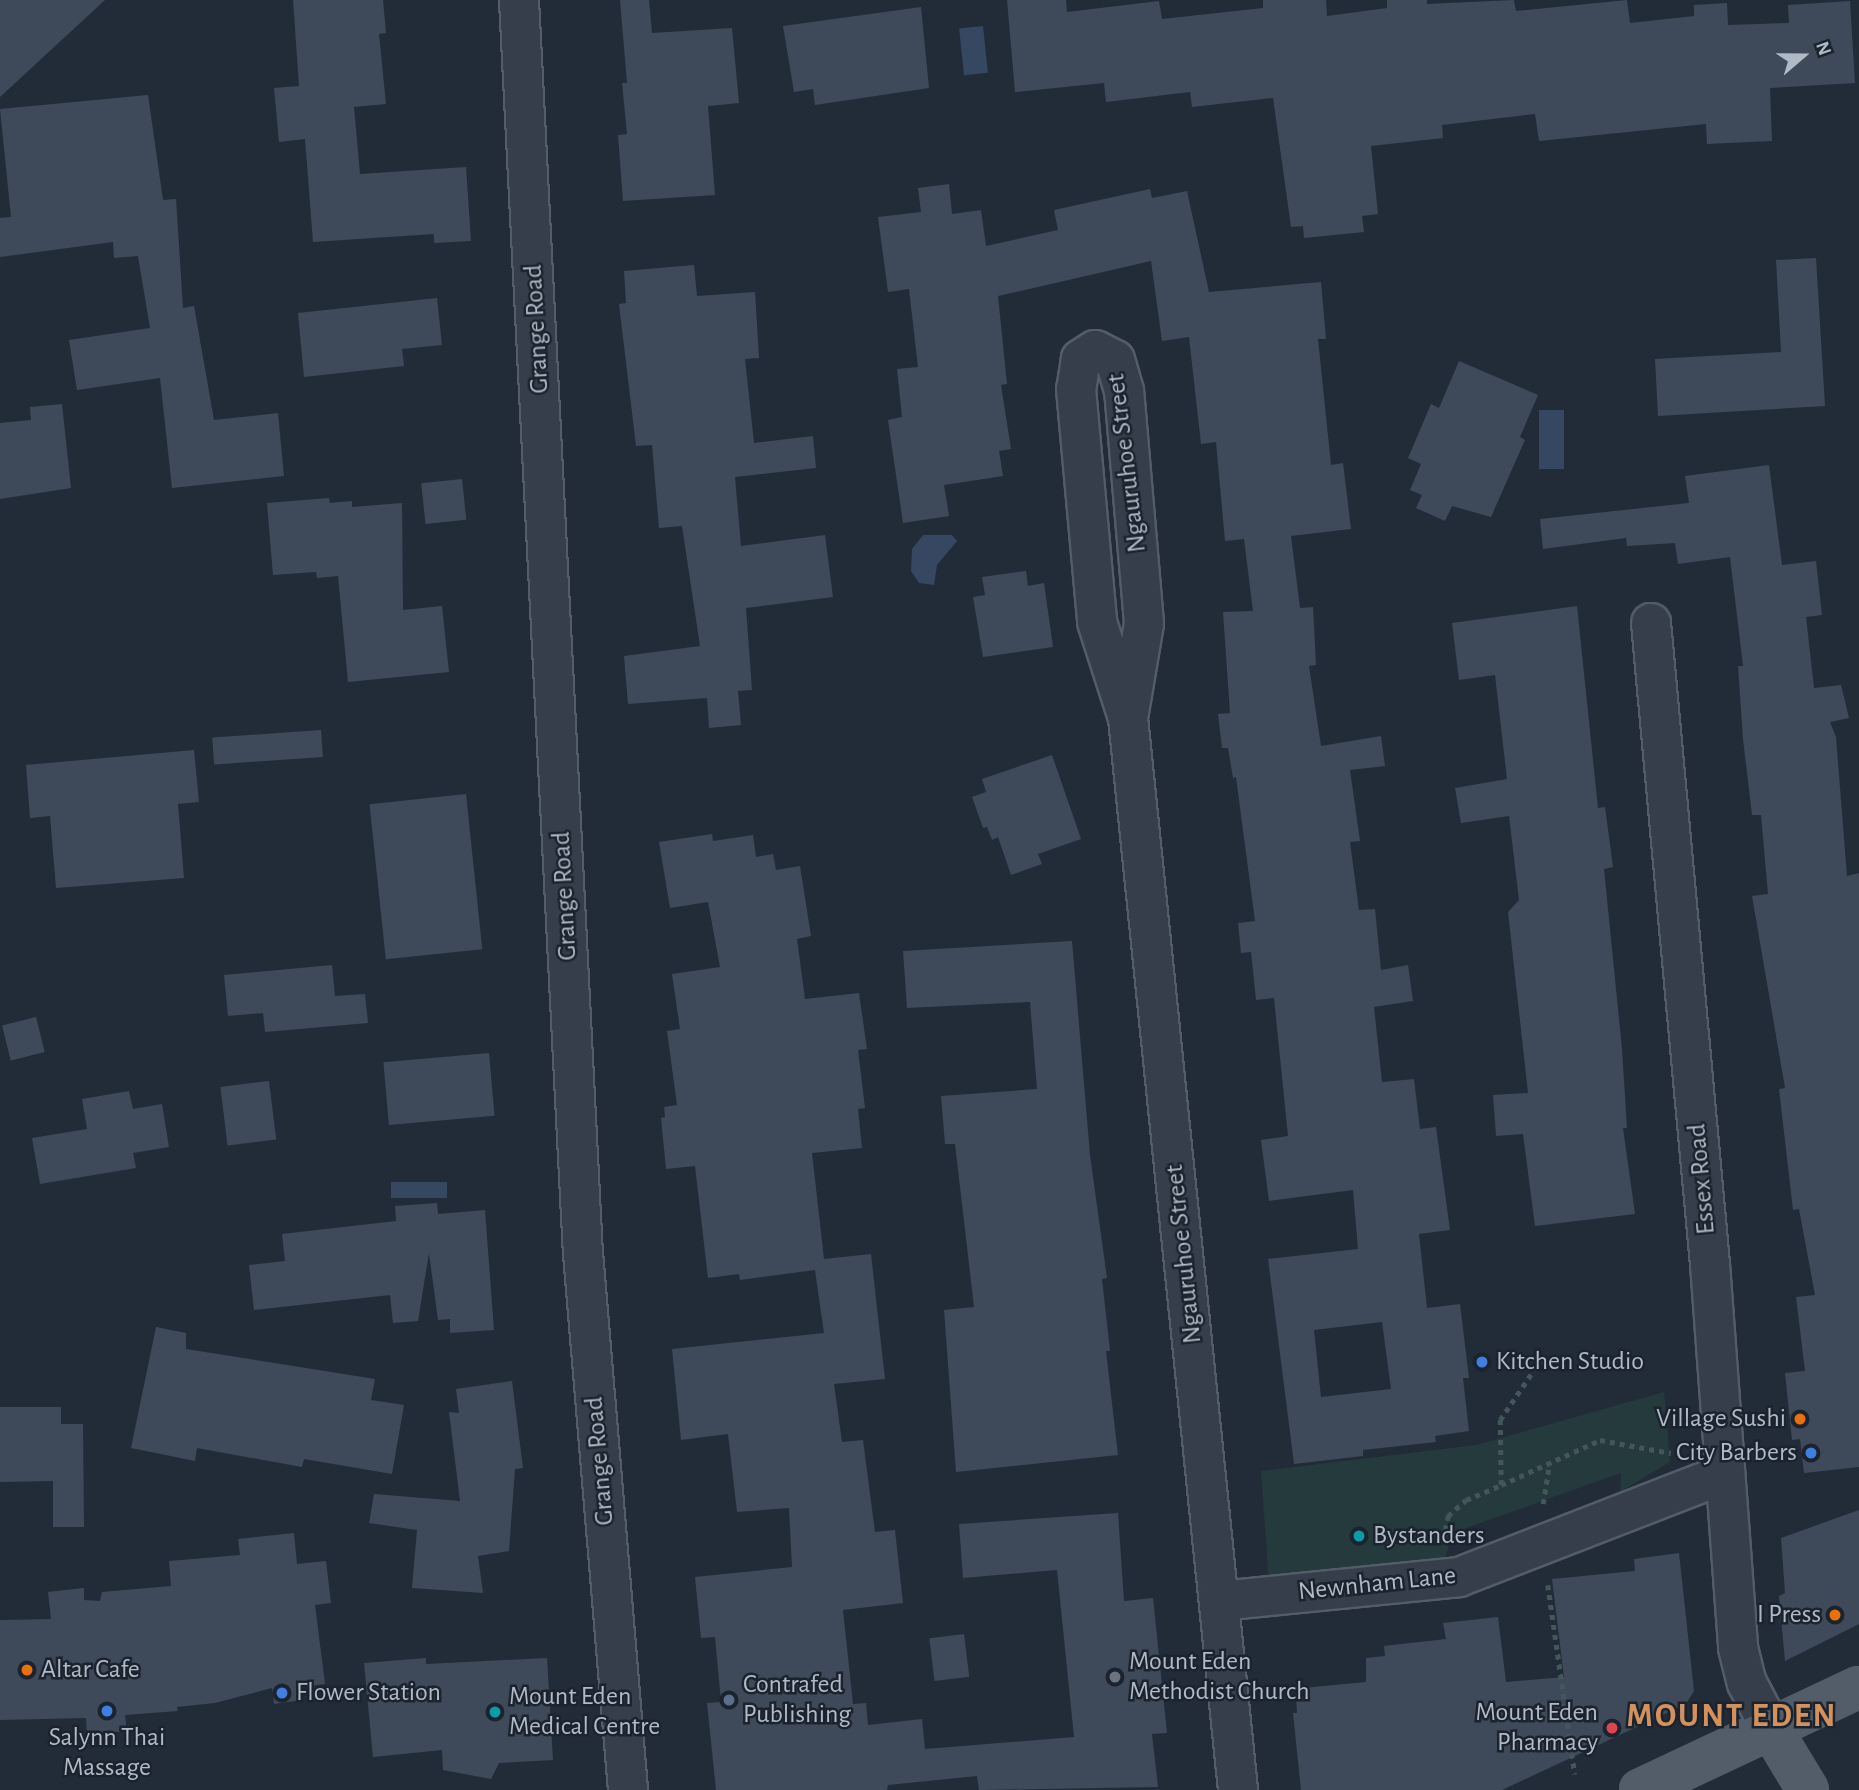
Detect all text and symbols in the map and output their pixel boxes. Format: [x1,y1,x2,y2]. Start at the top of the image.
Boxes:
north arrow [1768,21,1838,91]
text: N [1812,39,1834,58]
street label: Grange Road [518,264,556,394]
street label: Ngauruhoe Street [1101,372,1153,554]
street label: Grange Road [546,831,584,961]
street label: Essex Road [1682,1122,1722,1236]
street label: Ngauruhoe Street [1159,1163,1209,1345]
place label: Kitchen Studio [1496,1346,1644,1378]
marker: Kitchen Studio [1474,1354,1490,1370]
street label: Grange Road [579,1395,621,1527]
place label: Village Sushi [1656,1403,1786,1435]
marker: Village Sushi [1792,1411,1808,1427]
place label: City Barbers [1676,1437,1797,1469]
marker: City Barbers [1803,1445,1819,1461]
place label: Bystanders [1373,1520,1485,1552]
marker: Bystanders [1351,1528,1367,1544]
street label: Newnham Lane [1297,1560,1457,1608]
place label: I Press [1757,1599,1821,1631]
marker: I Press [1827,1607,1843,1623]
place label: Mount Eden Methodist Church [1129,1646,1309,1708]
place label: Altar Cafe [41,1654,140,1686]
marker: Altar Cafe [19,1662,35,1678]
place label: Contrafed Publishing [743,1669,851,1730]
marker: Mount Eden Methodist Church [1107,1669,1123,1685]
place label: Flower Station [296,1677,441,1709]
place label: Mount Eden Medical Centre [509,1681,660,1742]
marker: Flower Station [274,1685,290,1701]
marker: Contrafed Publishing [721,1692,737,1708]
place label: Mount Eden Pharmacy [1476,1697,1598,1758]
district label: MOUNT EDEN [1628,1697,1836,1737]
marker: Salynn Thai Massage [99,1703,115,1719]
marker: Mount Eden Medical Centre [487,1704,503,1720]
marker: Mount Eden Pharmacy [1604,1720,1620,1736]
place label: Salynn Thai Massage [49,1722,165,1784]

